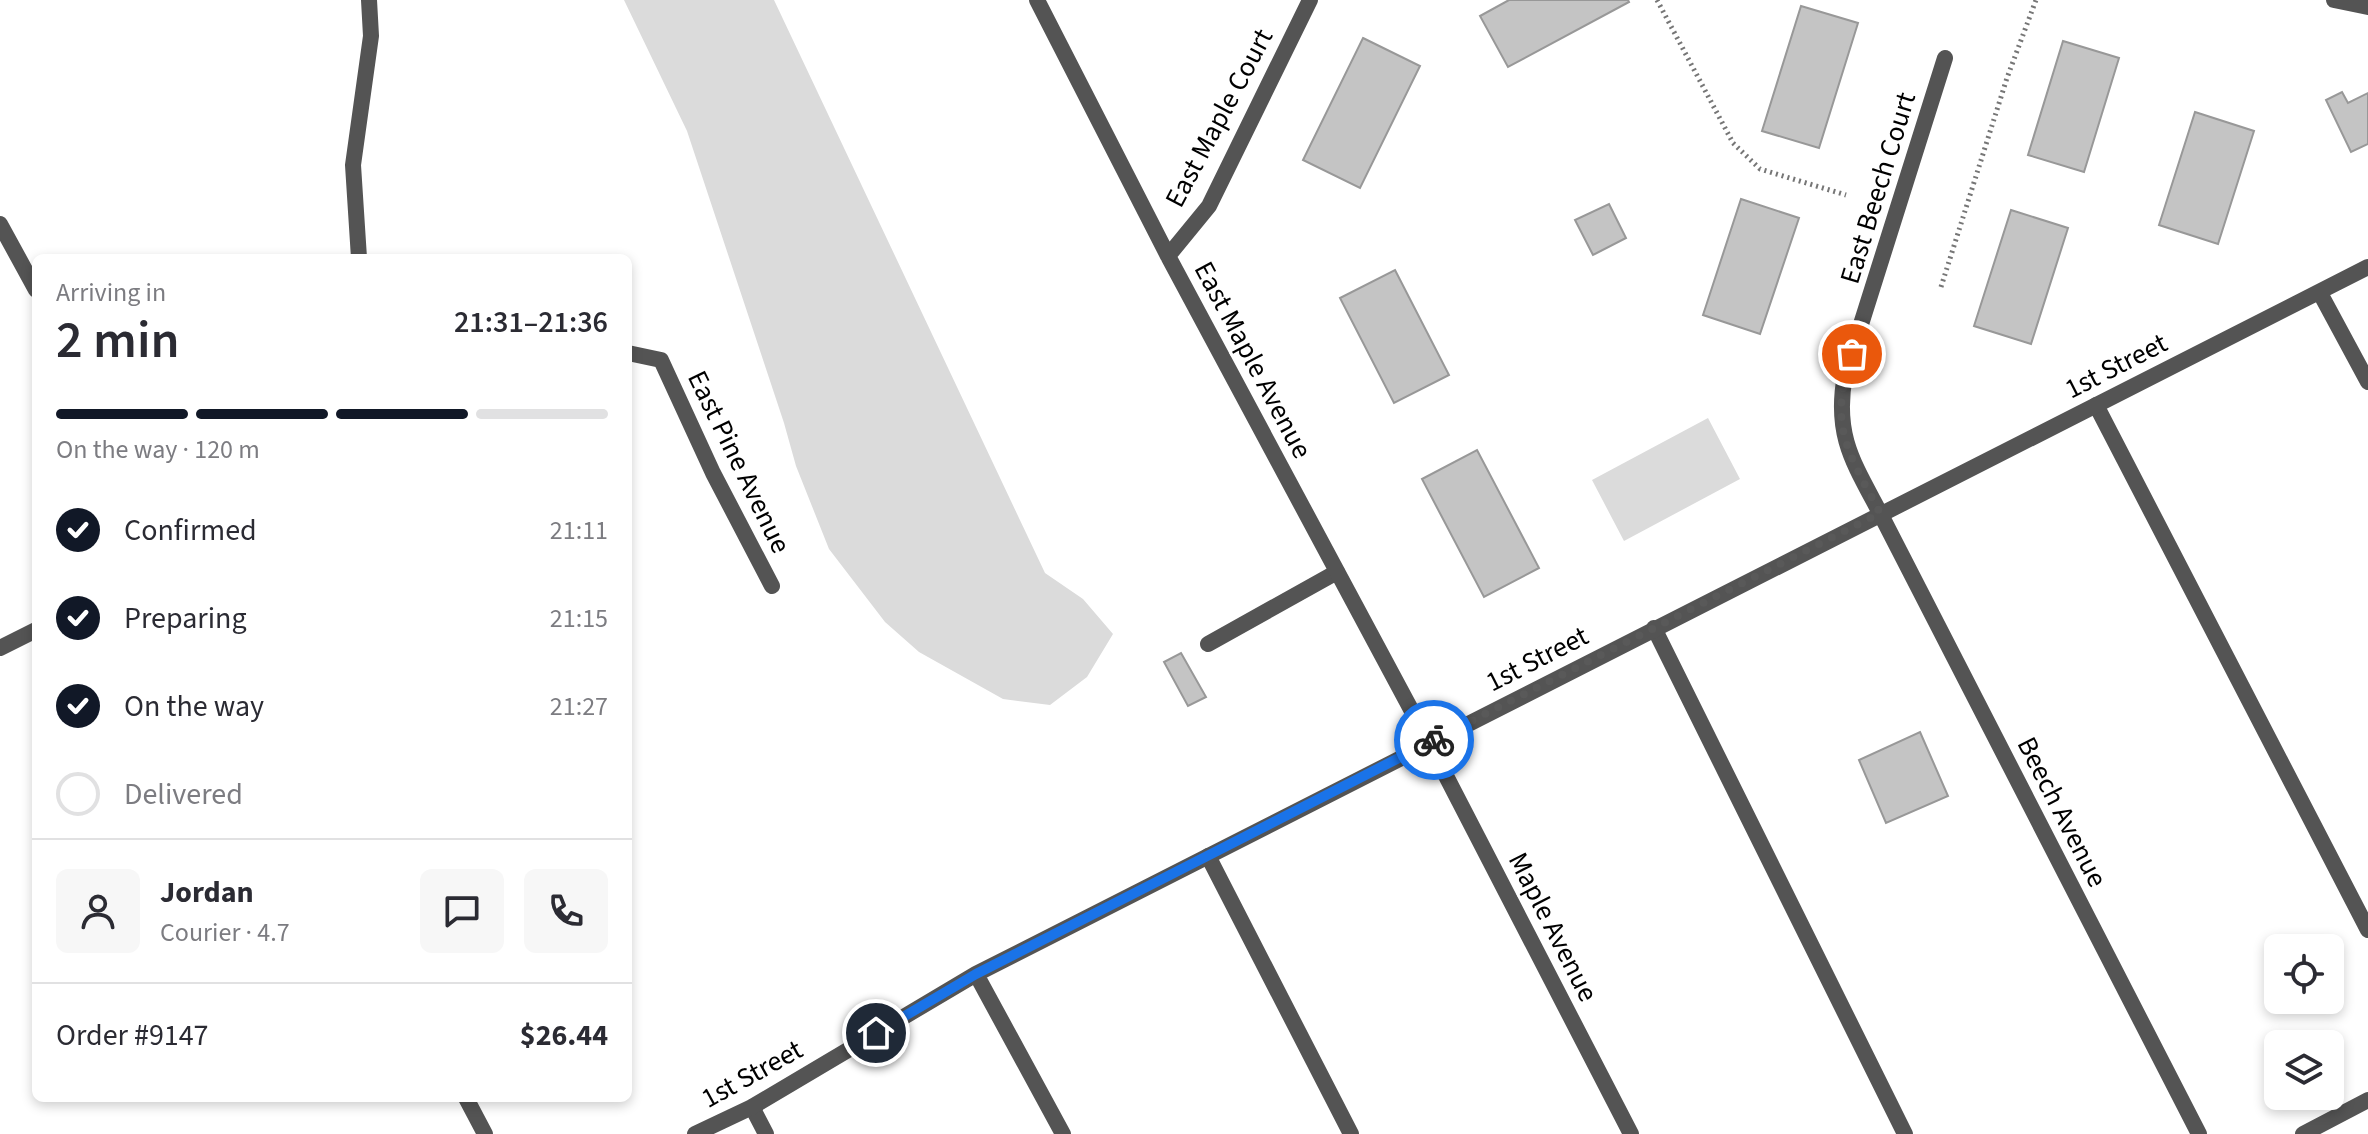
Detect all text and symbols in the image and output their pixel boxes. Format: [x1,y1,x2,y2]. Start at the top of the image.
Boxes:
street label: East Maple Court [1155,21,1283,215]
street label: East Beech Court [1830,87,1926,289]
street label: East Maple Avenue [1184,254,1322,466]
text: Arriving in [56,274,166,311]
text: 21:31–21:36 [454,301,608,344]
text: 2 min [56,304,180,378]
pin [1818,320,1886,388]
street label: 1st Street [2058,323,2175,409]
icon: bag [1830,332,1874,376]
street label: East Pine Avenue [677,364,801,560]
text: On the way · 120 m [56,431,260,468]
icon: check [56,508,100,552]
text: Confirmed [124,509,257,552]
text: 21:11 [550,512,608,549]
icon: check [56,596,100,640]
text: Preparing [124,597,247,640]
text: 21:15 [550,600,608,637]
street label: 1st Street [1479,616,1596,702]
icon: check [56,684,100,728]
text: On the way [124,685,264,728]
text: 21:27 [550,688,608,725]
courier [1394,700,1474,780]
icon: bike [1412,718,1456,762]
street label: Beech Avenue [2007,730,2117,894]
text: Delivered [124,773,243,816]
street label: Maple Avenue [1498,845,1608,1009]
button: person [56,869,140,953]
button: chat [420,869,504,953]
button: phone [524,869,608,953]
text: Jordan [160,871,254,914]
text: Courier · 4.7 [160,914,290,951]
map controls [2264,934,2344,1110]
button: locate [2264,934,2344,1014]
pin [842,999,910,1067]
icon: home [854,1011,898,1055]
text: Order #9147 [56,1014,209,1057]
text: $26.44 [520,1014,608,1057]
street label: 1st Street [694,1030,810,1118]
button: layers [2264,1030,2344,1110]

